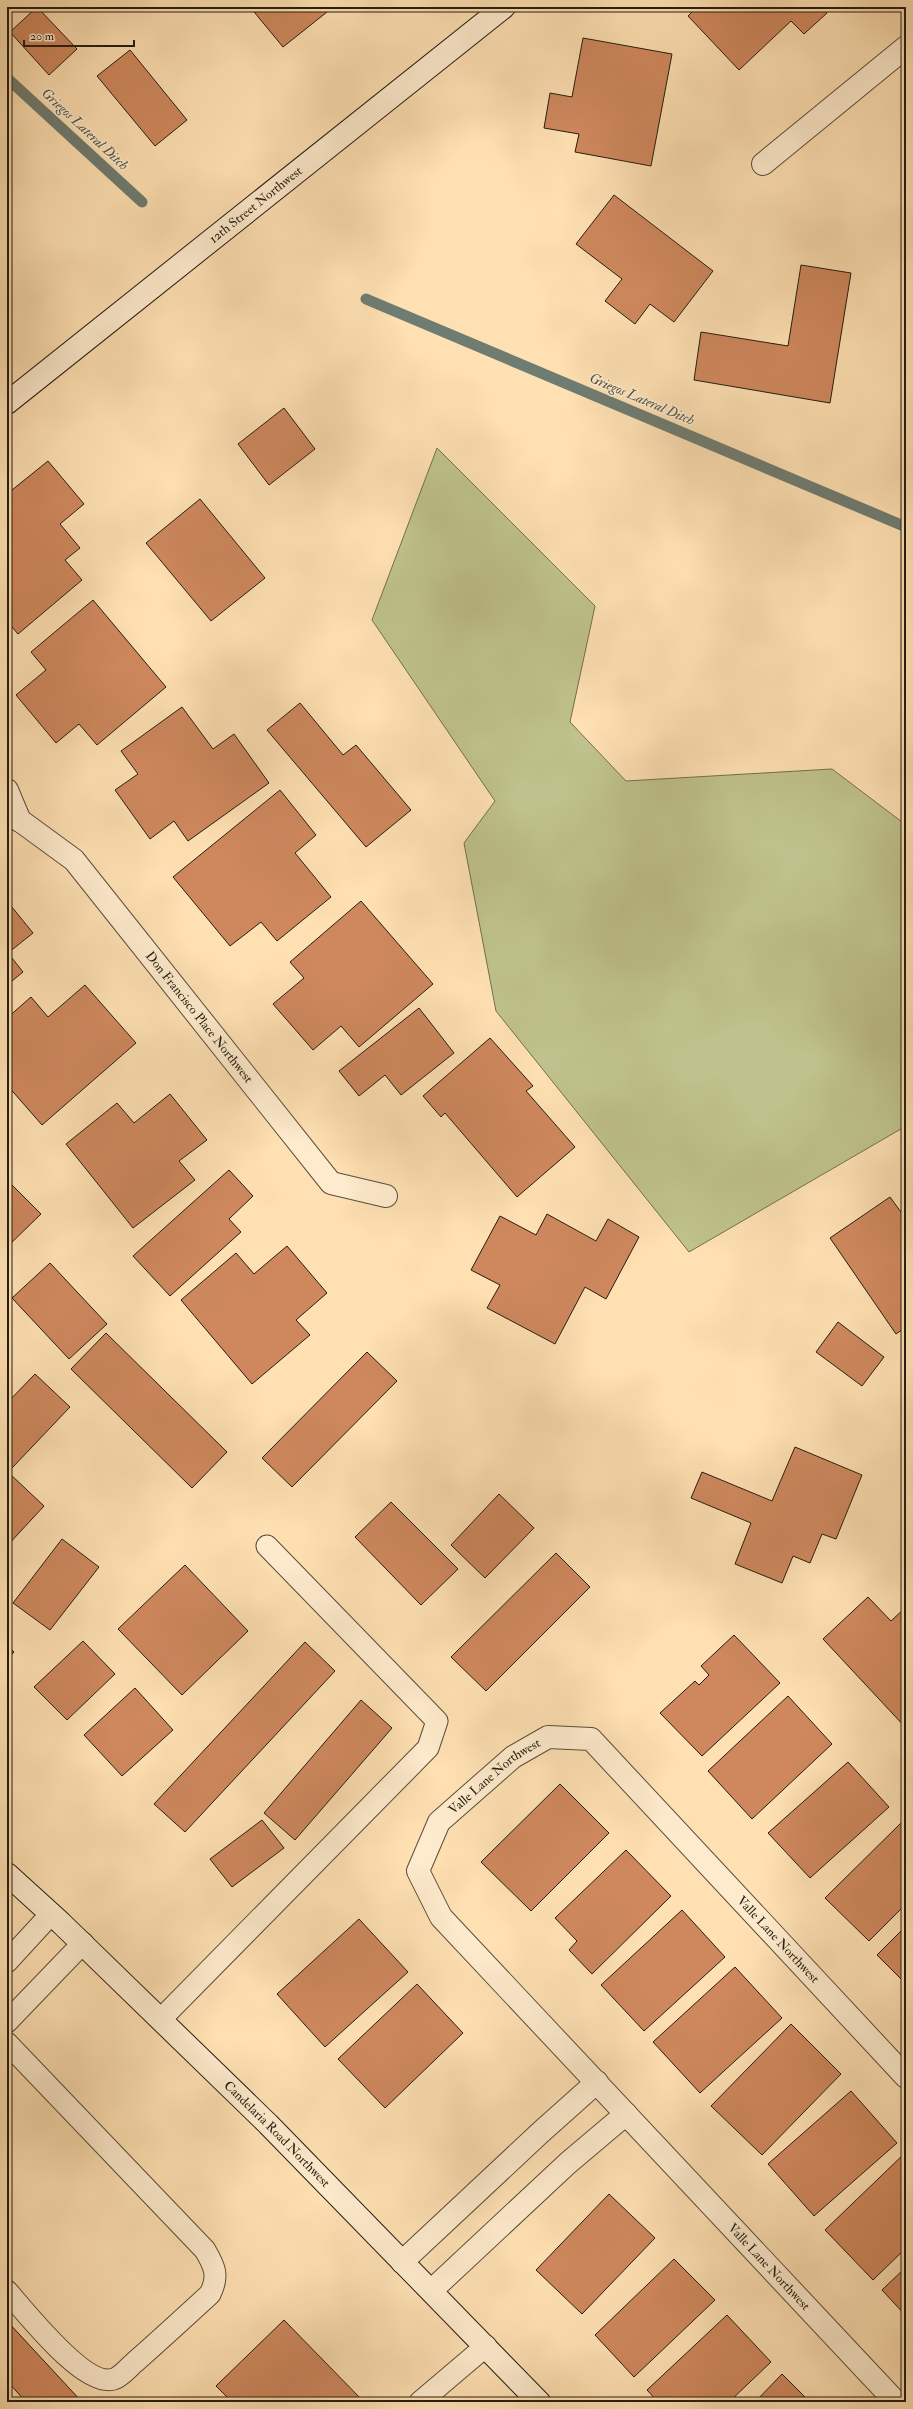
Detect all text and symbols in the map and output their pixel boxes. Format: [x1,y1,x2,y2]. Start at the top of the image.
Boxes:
scale bar [24,22,134,48]
text: 20 m [30,29,55,44]
water label: Griegos Lateral Ditch [38,84,132,174]
street label: 12th Street Northwest [206,163,305,247]
water label: Griegos Lateral Ditch [587,369,697,429]
street label: Don Francisco Place Northwest [142,948,256,1086]
street label: Valle Lane Northwest [445,1735,543,1818]
street label: Valle Lane Northwest [734,1893,823,1987]
street label: Candelaria Road Northwest [221,2078,333,2191]
street label: Valle Lane Northwest [725,2220,813,2314]

